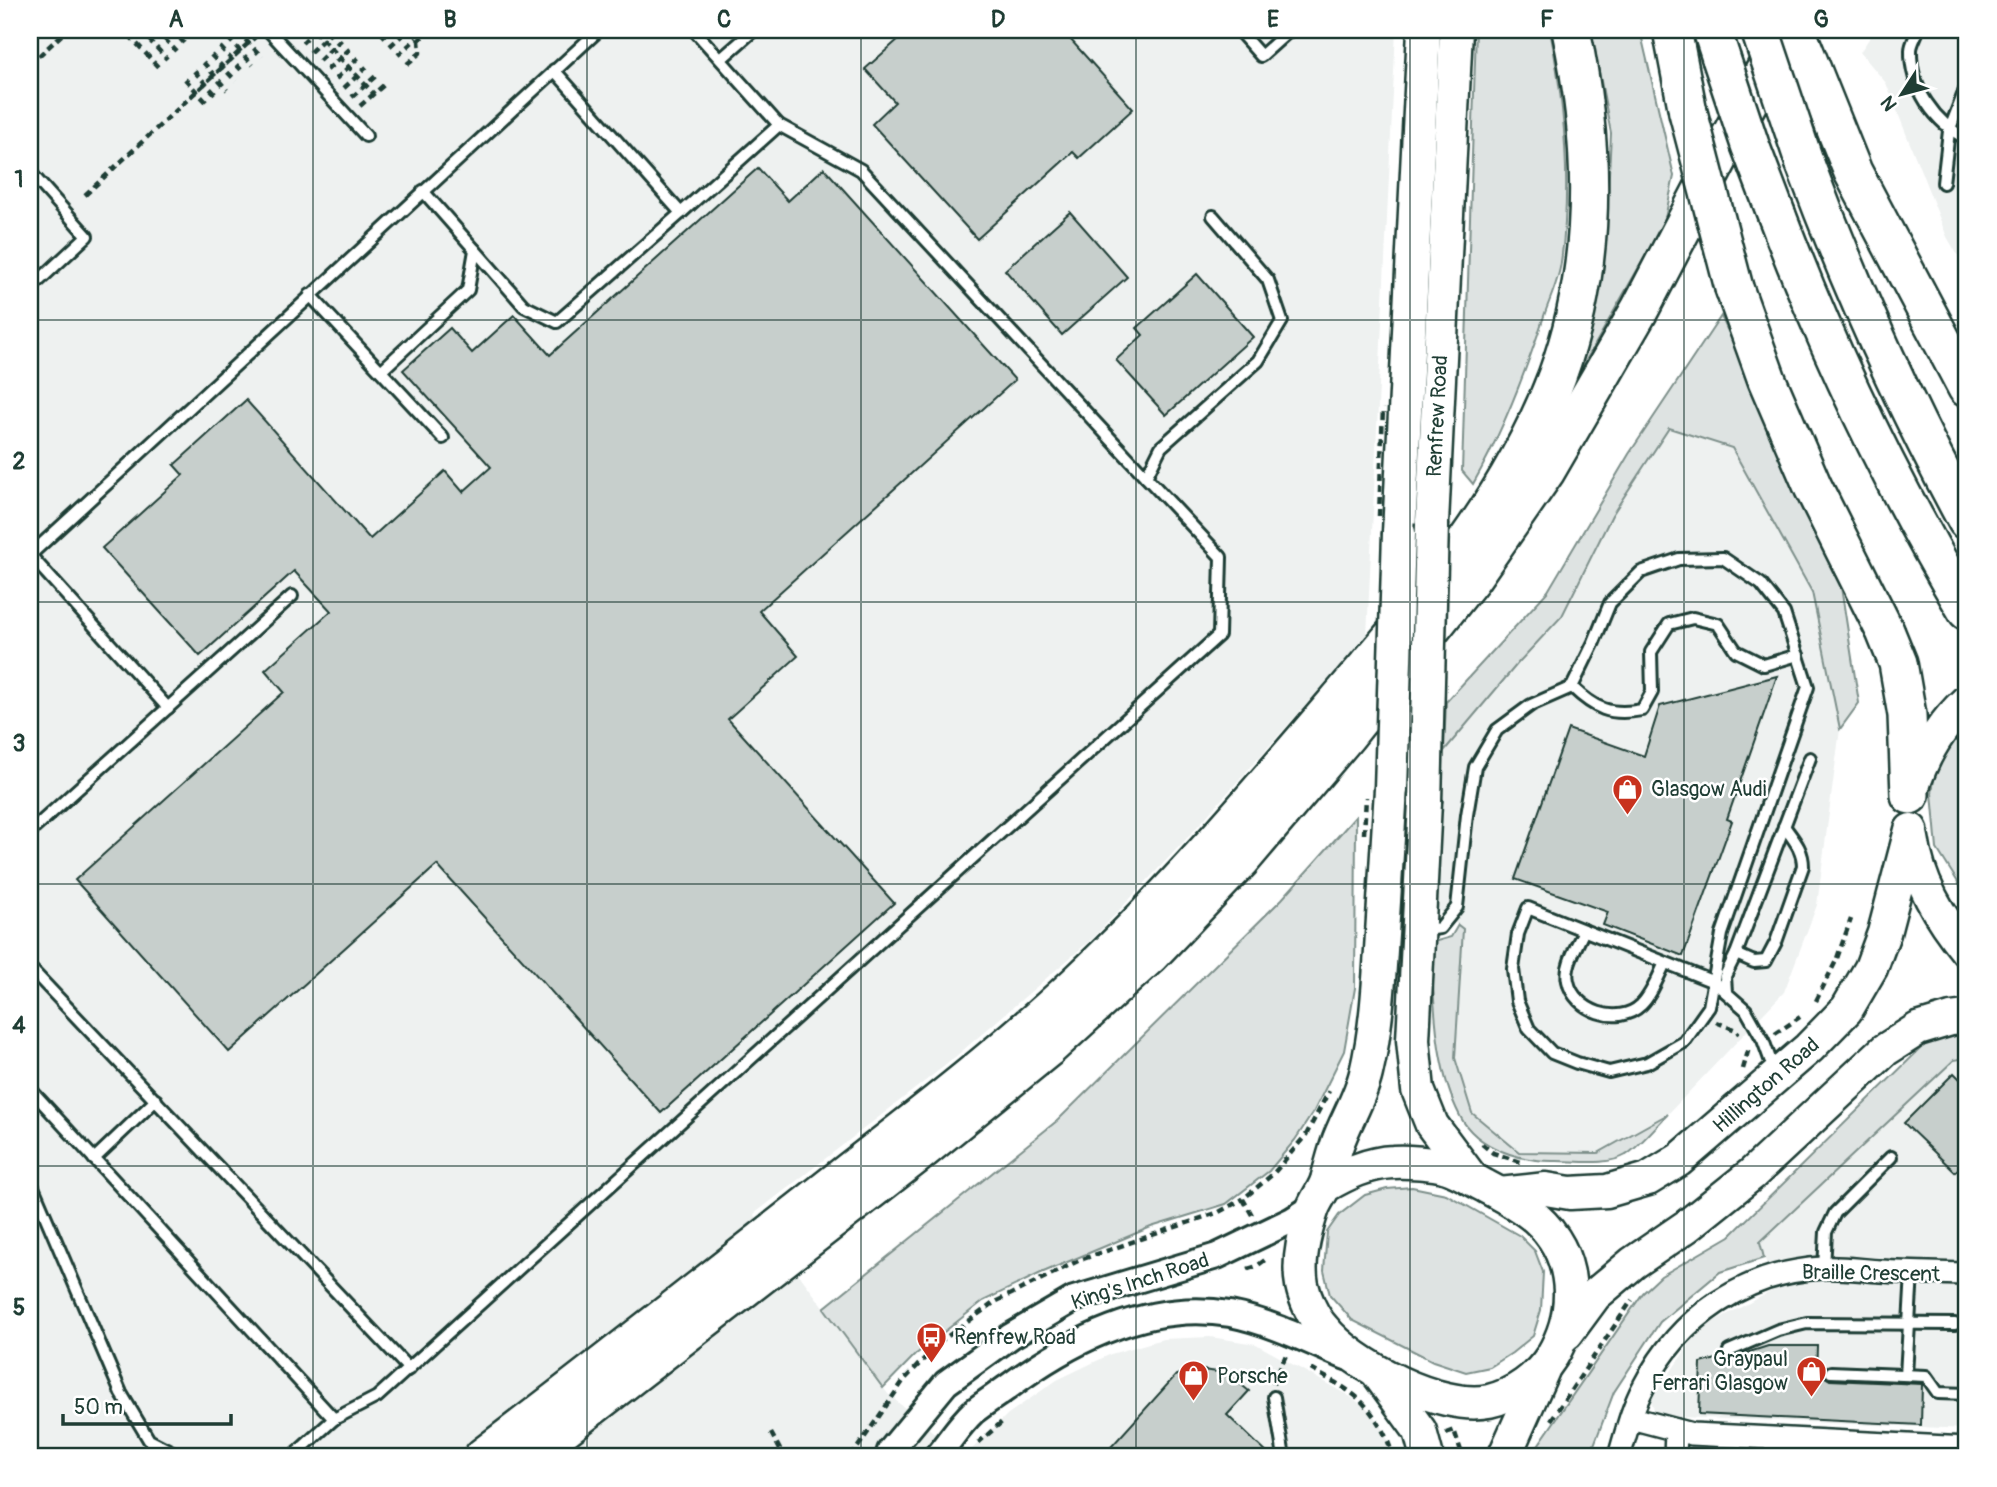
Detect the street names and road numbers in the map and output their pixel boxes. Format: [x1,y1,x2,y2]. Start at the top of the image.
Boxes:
street label: Renfrew Road [1421,354,1454,478]
street label: Hillington Road [1707,1032,1825,1139]
street label: King's Inch Road [1068,1247,1212,1316]
street label: Braille Crescent [1802,1259,1941,1288]

